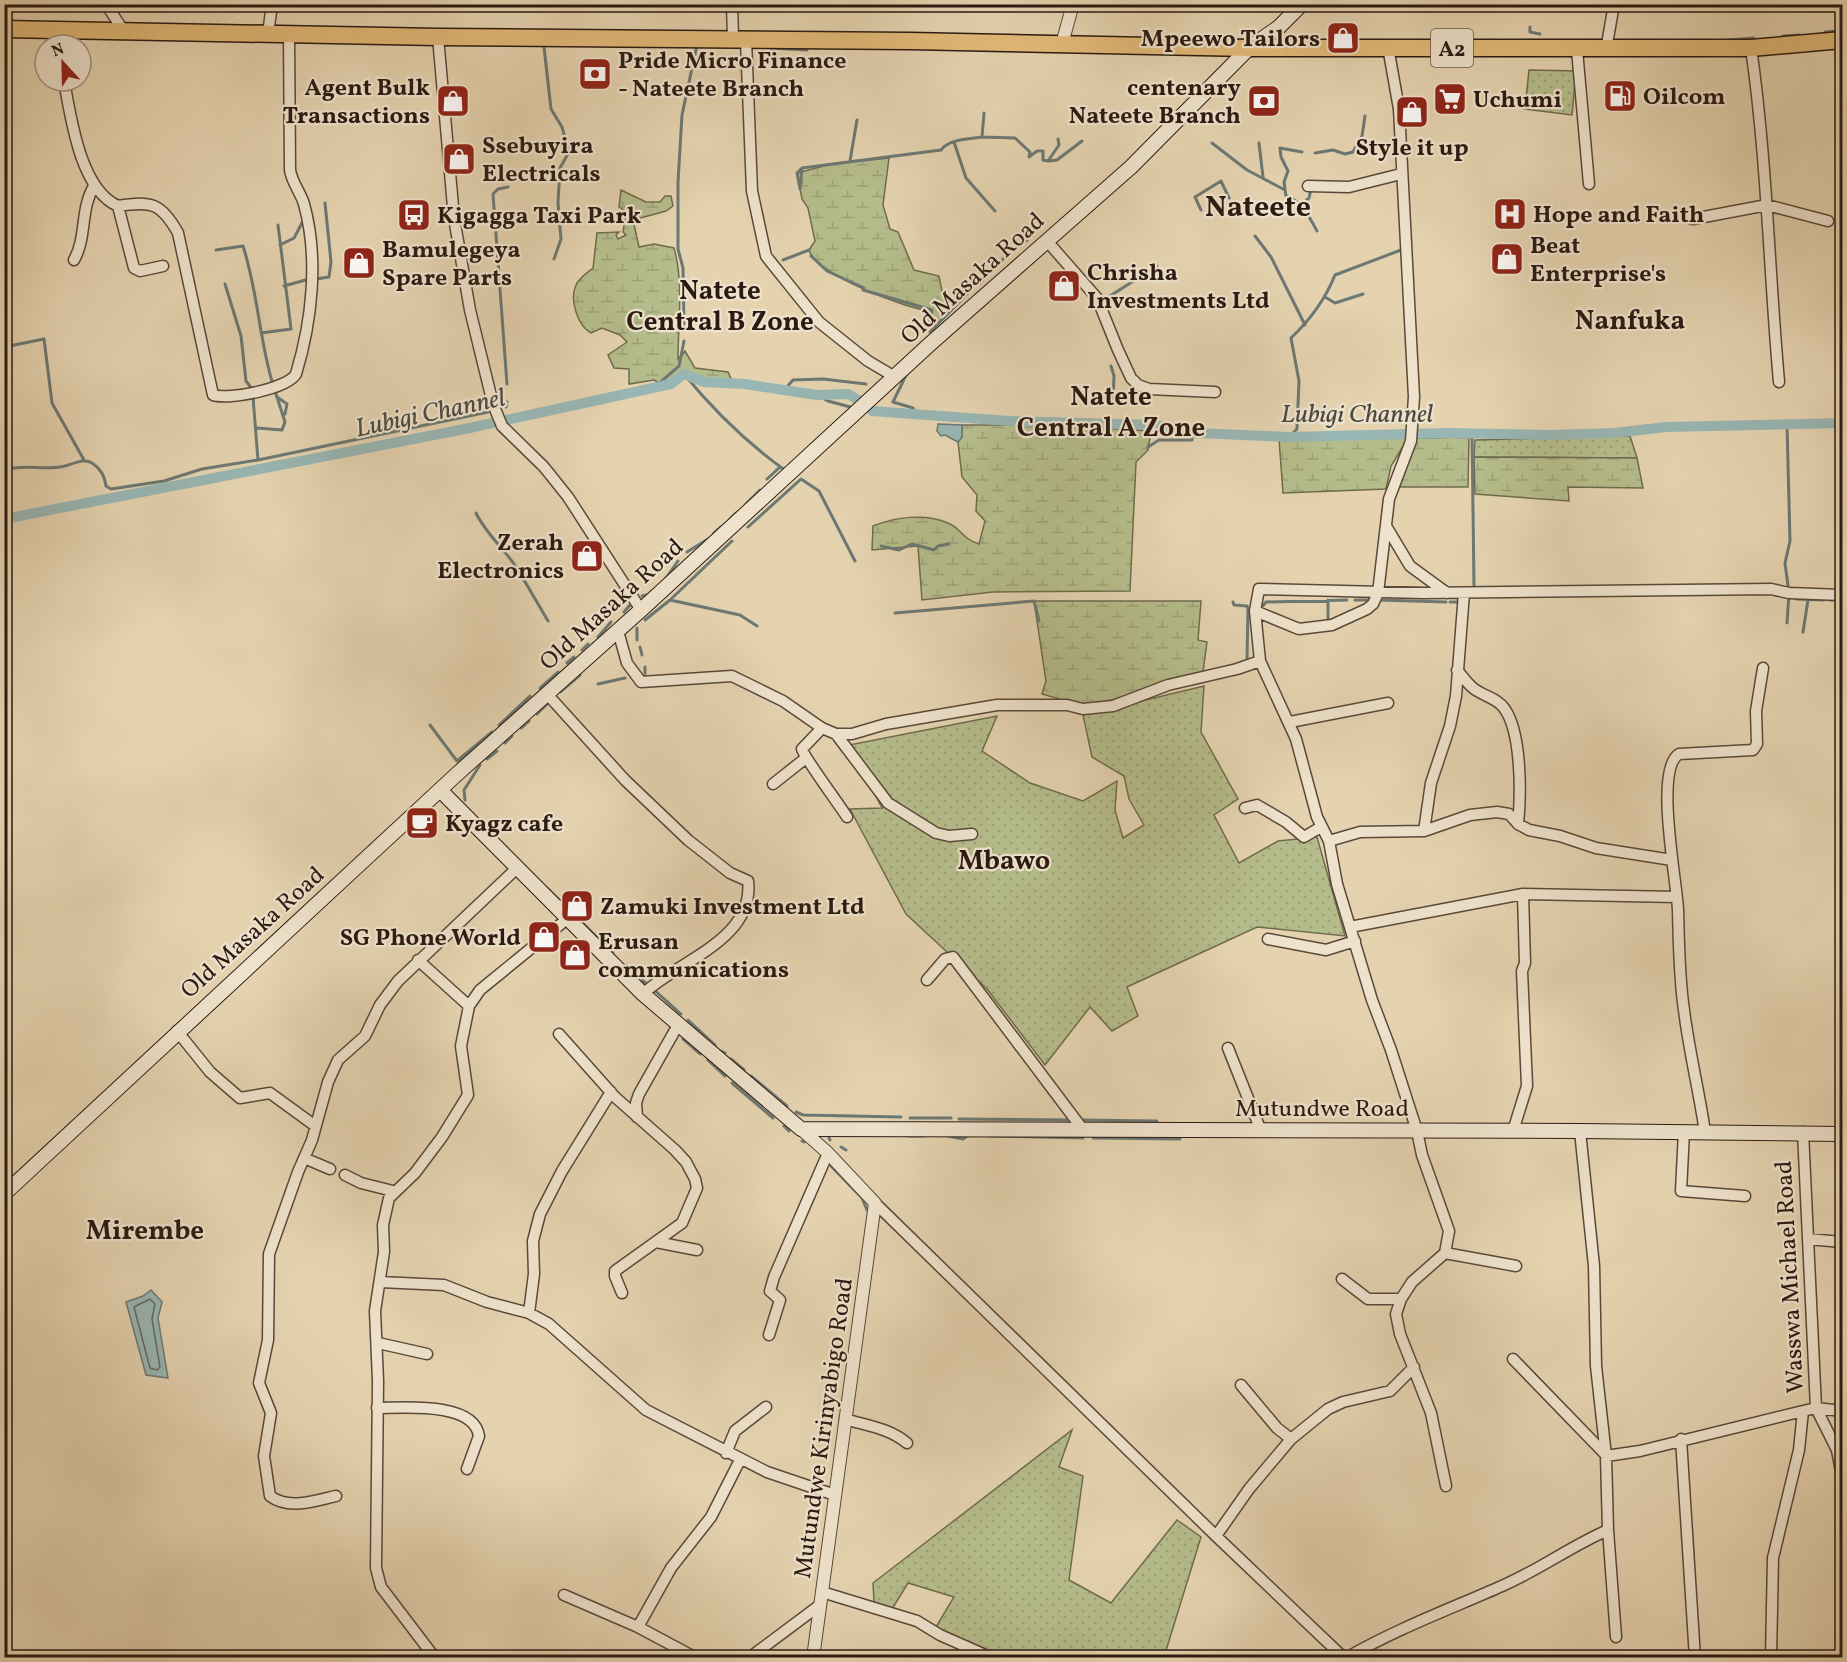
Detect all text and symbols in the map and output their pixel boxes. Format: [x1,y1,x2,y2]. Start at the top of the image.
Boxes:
shop icon: Mpeewo Tailors [1325,20,1361,56]
place label: Mpeewo Tailors [1141,23,1320,57]
road number: A2 [1431,29,1473,67]
north arrow [33,33,93,93]
text: N [49,38,68,63]
place label: Pride Micro Finance - Nateete Branch [618,45,847,107]
bank icon: Pride Micro Finance - Nateete Branch [577,56,613,92]
place label: Agent Bulk Transactions [283,72,430,134]
place label: centenary Nateete Branch [1069,72,1242,134]
fuel station icon: Oilcom [1602,78,1638,114]
supermarket icon: Uchumi [1432,81,1468,117]
place label: Oilcom [1643,81,1726,115]
shop icon: Agent Bulk Transactions [435,83,471,119]
bank icon: centenary Nateete Branch [1246,83,1282,119]
place label: Uchumi [1473,84,1562,118]
shop icon: Style it up [1394,94,1430,130]
place label: Ssebuyira Electricals [482,130,601,192]
place label: Style it up [1355,132,1469,166]
shop icon: Ssebuyira Electricals [441,141,477,177]
district label: Nateete [1205,187,1311,229]
hospital icon: Hope and Faith [1492,196,1528,232]
bus stop icon: Kigagga Taxi Park [396,197,432,233]
place label: Hope and Faith [1533,199,1704,233]
place label: Kigagga Taxi Park [437,200,642,234]
street label: Old Masaka Road [894,205,1053,354]
place label: Beat Enterprise's [1530,230,1666,292]
place label: Bamulegeya Spare Parts [382,234,521,296]
shop icon: Beat Enterprise's [1489,241,1525,277]
shop icon: Bamulegeya Spare Parts [341,245,377,281]
place label: Chrisha Investments Ltd [1087,257,1270,319]
shop icon: Chrisha Investments Ltd [1046,268,1082,304]
district label: Natete Central B Zone [626,273,814,342]
district label: Nanfuka [1575,303,1685,341]
district label: Natete Central A Zone [1017,379,1205,448]
water label: Lubigi Channel [352,380,509,447]
water label: Lubigi Channel [1281,397,1434,433]
place label: Zerah Electronics [437,527,564,589]
street label: Old Masaka Road [533,531,692,680]
shop icon: Zerah Electronics [569,538,605,574]
cafe icon: Kyagz cafe [404,805,440,841]
place label: Kyagz cafe [445,808,563,842]
district label: Mbawo [958,843,1050,881]
street label: Old Masaka Road [174,859,333,1008]
shop icon: Zamuki Investment Ltd [559,888,595,924]
place label: Zamuki Investment Ltd [600,891,865,925]
shop icon: SG Phone World [526,919,562,955]
place label: SG Phone World [340,922,521,956]
place label: Erusan communications [598,926,789,988]
shop icon: Erusan communications [557,937,593,973]
street label: Mutundwe Road [1235,1093,1409,1127]
street label: Wasswa Michael Road [1768,1160,1814,1394]
district label: Mirembe [86,1213,204,1251]
street label: Mutundwe Kirinyabigo Road [787,1276,863,1581]

